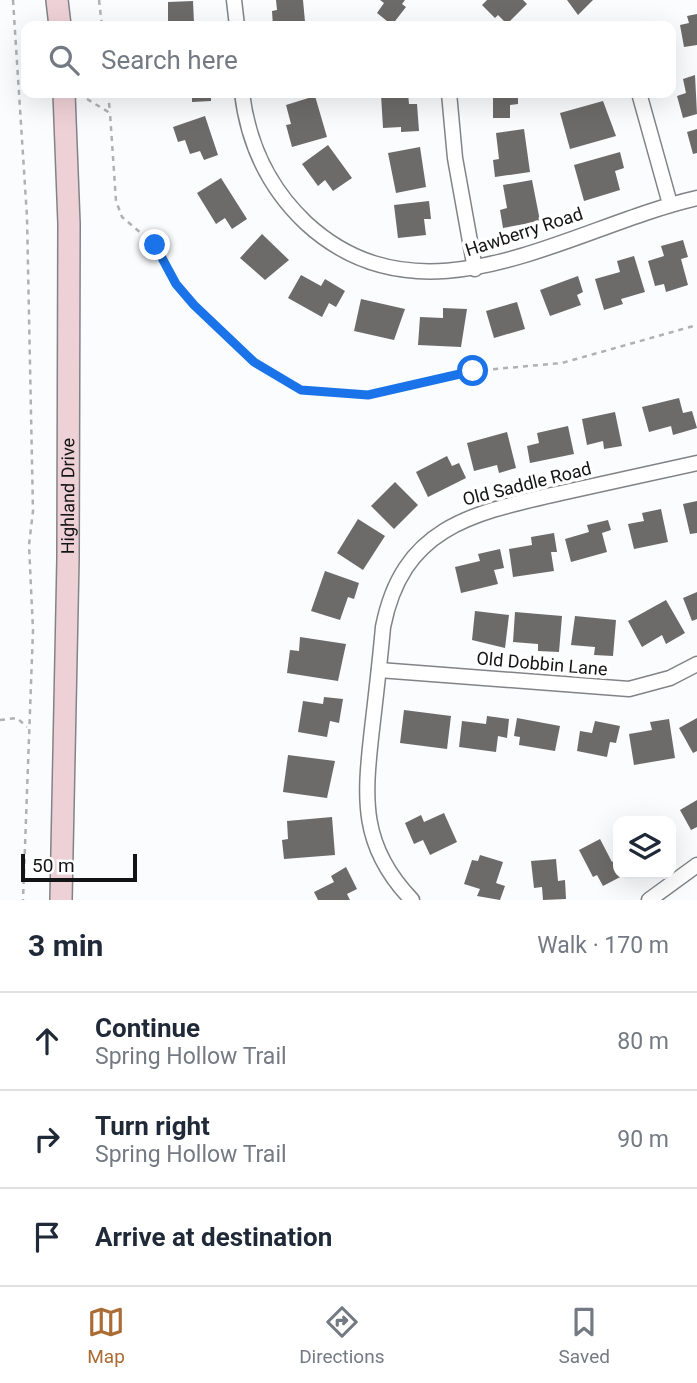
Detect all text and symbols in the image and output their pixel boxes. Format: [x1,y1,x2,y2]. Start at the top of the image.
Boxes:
search box [21,21,676,98]
icon: search [45,41,83,79]
text: Search here [101,45,238,75]
street label: Hawberry Road [462,203,585,260]
route end [139,229,170,260]
route start [457,355,488,386]
street label: Highland Drive [57,438,78,554]
street label: Old Saddle Road [460,457,593,510]
street label: Old Dobbin Lane [476,647,608,680]
map controls [613,816,676,879]
button: layers [613,816,676,879]
scale bar [21,851,136,883]
text: 50 m [32,854,75,877]
text: 3 min [28,928,103,963]
text: Walk · 170 m [537,932,669,959]
text: Continue [95,1013,200,1043]
icon: ahead [28,1022,66,1060]
text: 80 m [617,1028,669,1055]
text: Spring Hollow Trail [95,1043,287,1070]
text: Turn right [95,1111,210,1141]
icon: right [28,1120,66,1158]
text: 90 m [617,1126,669,1153]
text: Spring Hollow Trail [95,1141,287,1168]
icon: arrive [28,1218,66,1256]
text: Arrive at destination [95,1222,332,1252]
tab: Map [87,1303,125,1368]
tab: Directions [299,1303,384,1368]
tab: Saved [559,1303,610,1368]

